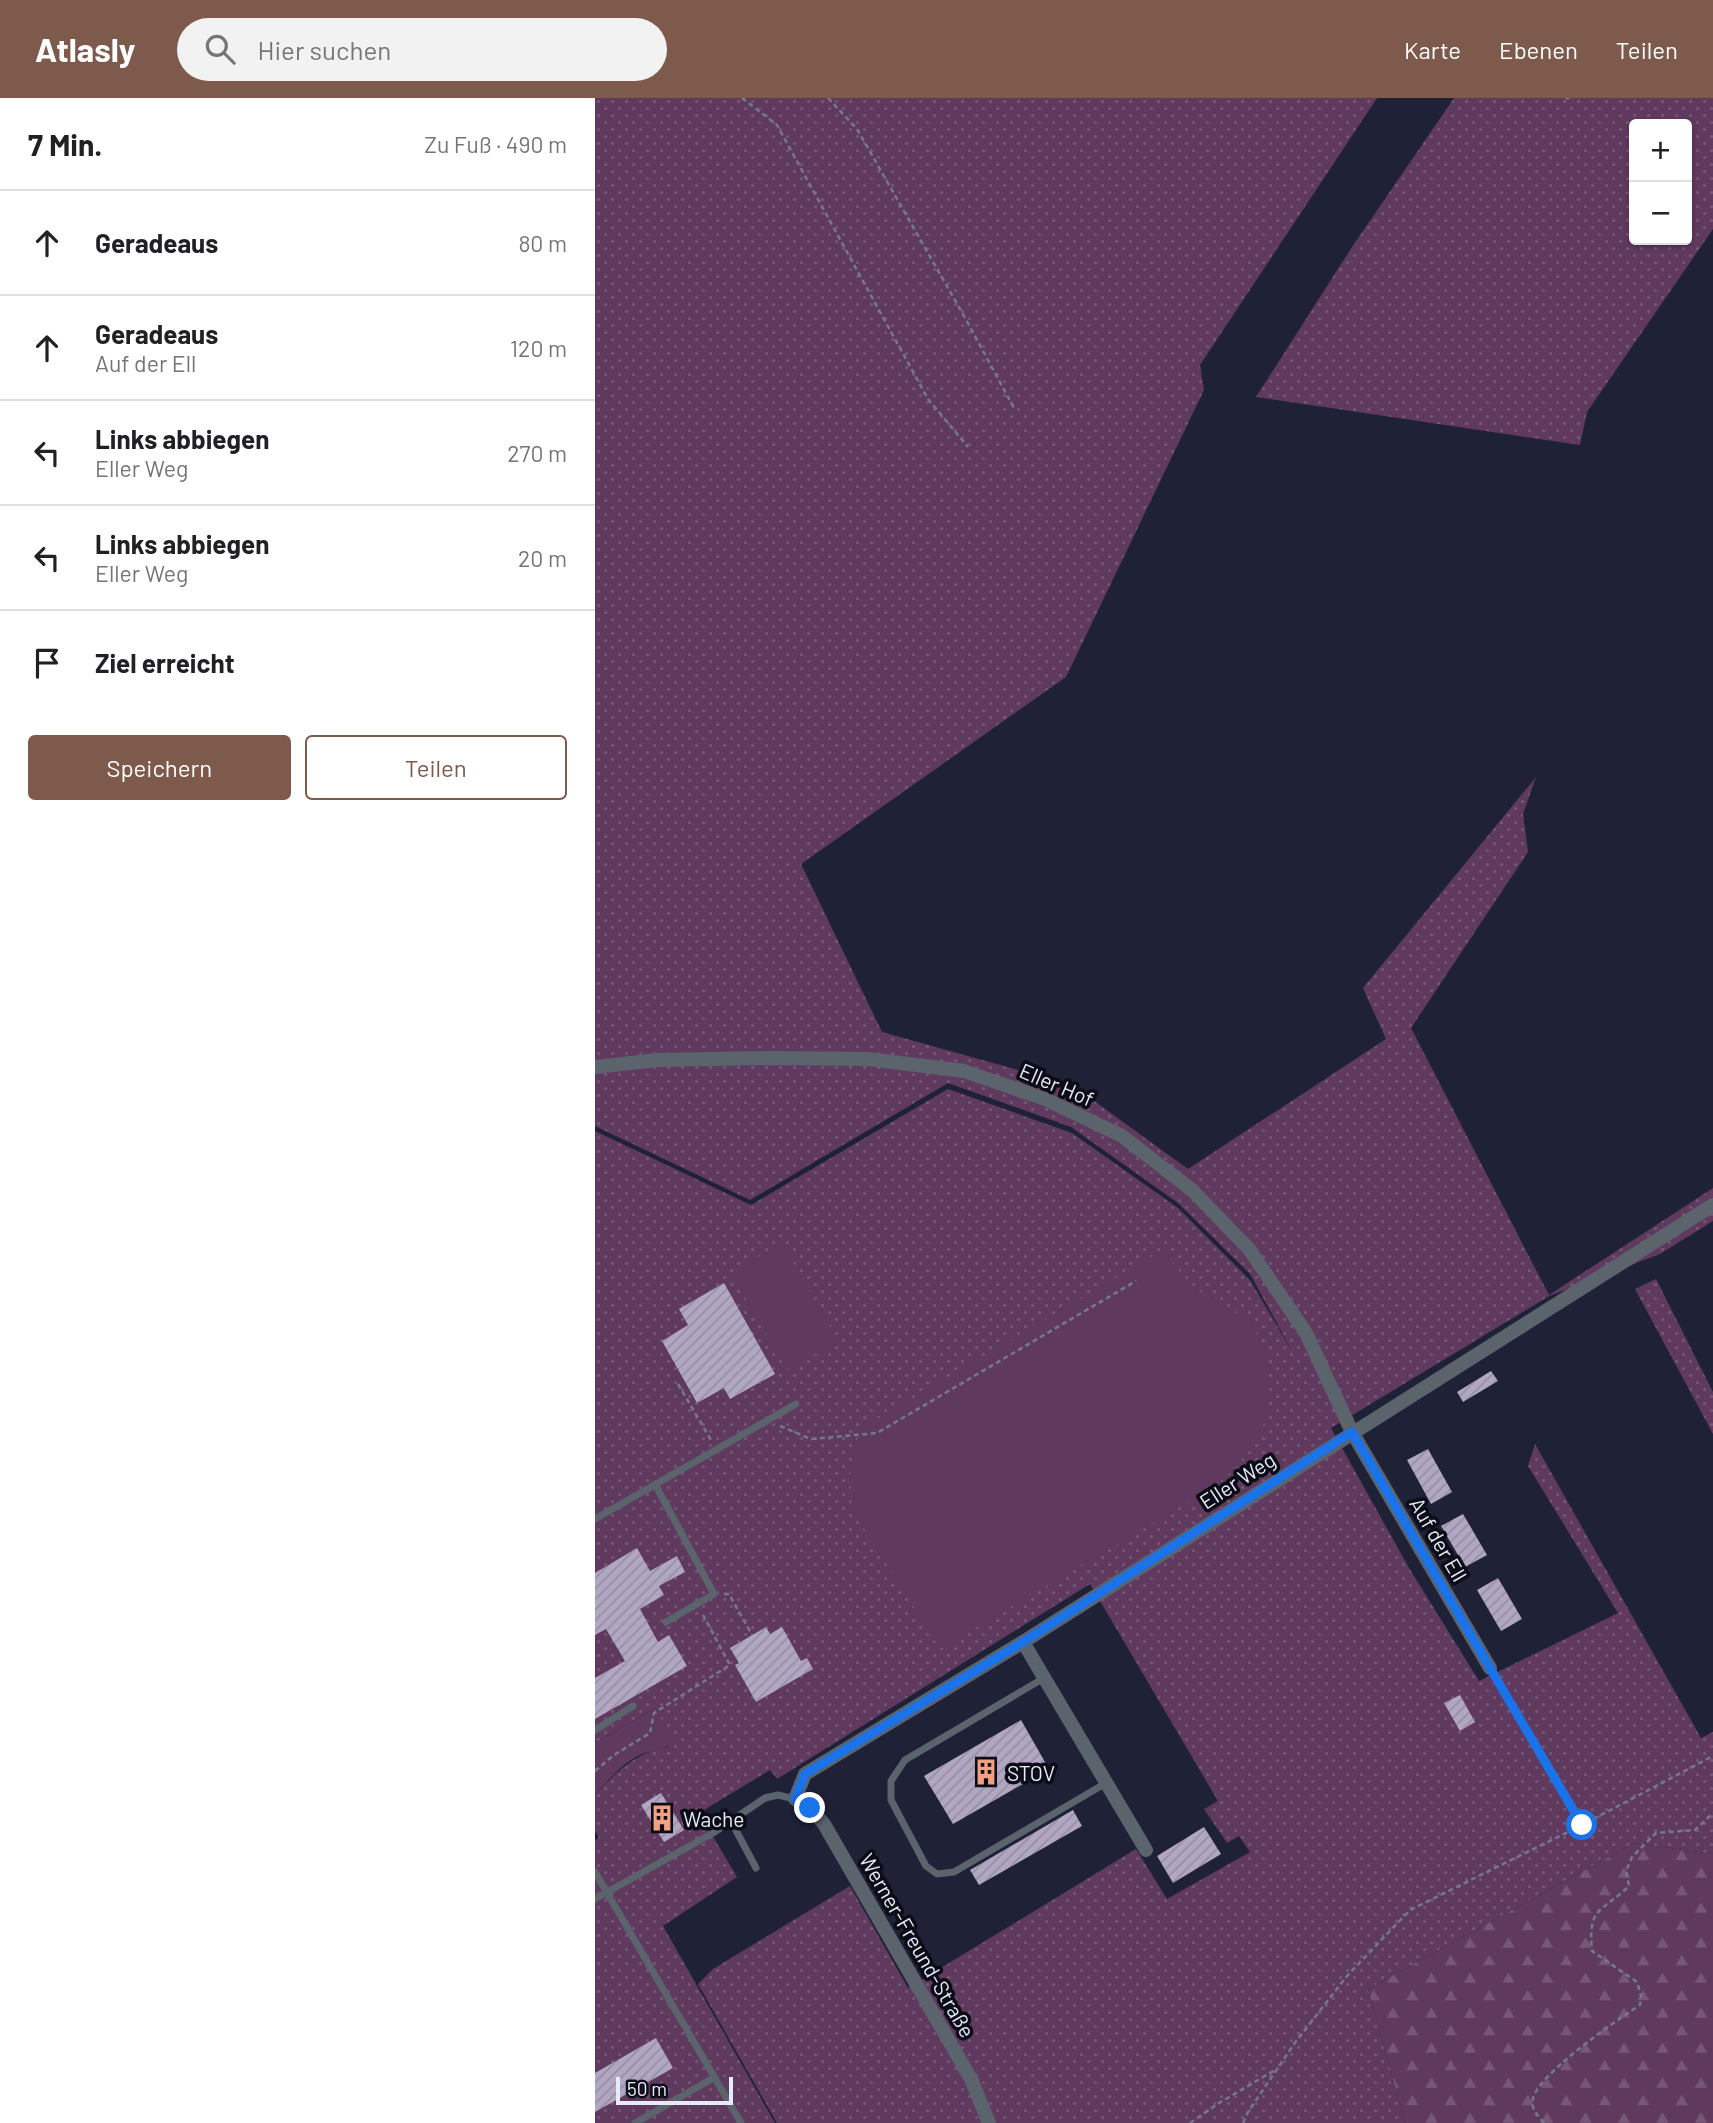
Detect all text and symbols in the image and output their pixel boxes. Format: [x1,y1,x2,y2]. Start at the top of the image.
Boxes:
search box [177,18,667,81]
text: Atlasly [35,29,135,69]
icon: search [201,30,239,68]
text: Hier suchen [257,34,391,65]
text: Karte [1404,35,1461,64]
text: Ebenen [1499,35,1578,64]
text: Teilen [1616,35,1678,64]
map controls [1629,119,1692,245]
button: + [1629,119,1692,182]
text: 7 Min. [28,126,102,162]
text: Zu Fuß · 490 m [424,130,567,158]
button: − [1629,182,1692,245]
icon: ahead [28,224,66,262]
text: Geradeaus [95,227,218,258]
text: 80 m [518,229,567,257]
text: Geradeaus [95,318,218,349]
icon: ahead [28,329,66,367]
text: 120 m [510,334,567,362]
text: Auf der Ell [95,349,196,377]
text: Links abbiegen [95,423,269,454]
icon: left [28,434,66,472]
text: 270 m [507,439,567,467]
text: Eller Weg [95,454,188,482]
text: Links abbiegen [95,528,269,559]
icon: left [28,539,66,577]
text: 20 m [518,544,567,572]
text: Eller Weg [95,559,188,587]
icon: arrive [28,644,66,682]
text: Ziel erreicht [95,647,235,678]
button: Speichern [28,735,291,800]
button: Teilen [305,735,567,800]
street label: Eller Hof [1016,1057,1098,1111]
street label: Eller Weg [1194,1446,1280,1514]
street label: Auf der Ell [1405,1493,1473,1585]
building icon: STOV [971,1757,1001,1787]
place label: STOV [1007,1760,1055,1785]
route end [794,1792,825,1823]
building icon: Wache [647,1803,677,1833]
place label: Wache [683,1806,744,1831]
route start [1566,1809,1597,1840]
street label: Werner-Freund-Straße [855,1849,981,2041]
scale bar [616,2074,733,2106]
text: 50 m [627,2077,667,2100]

